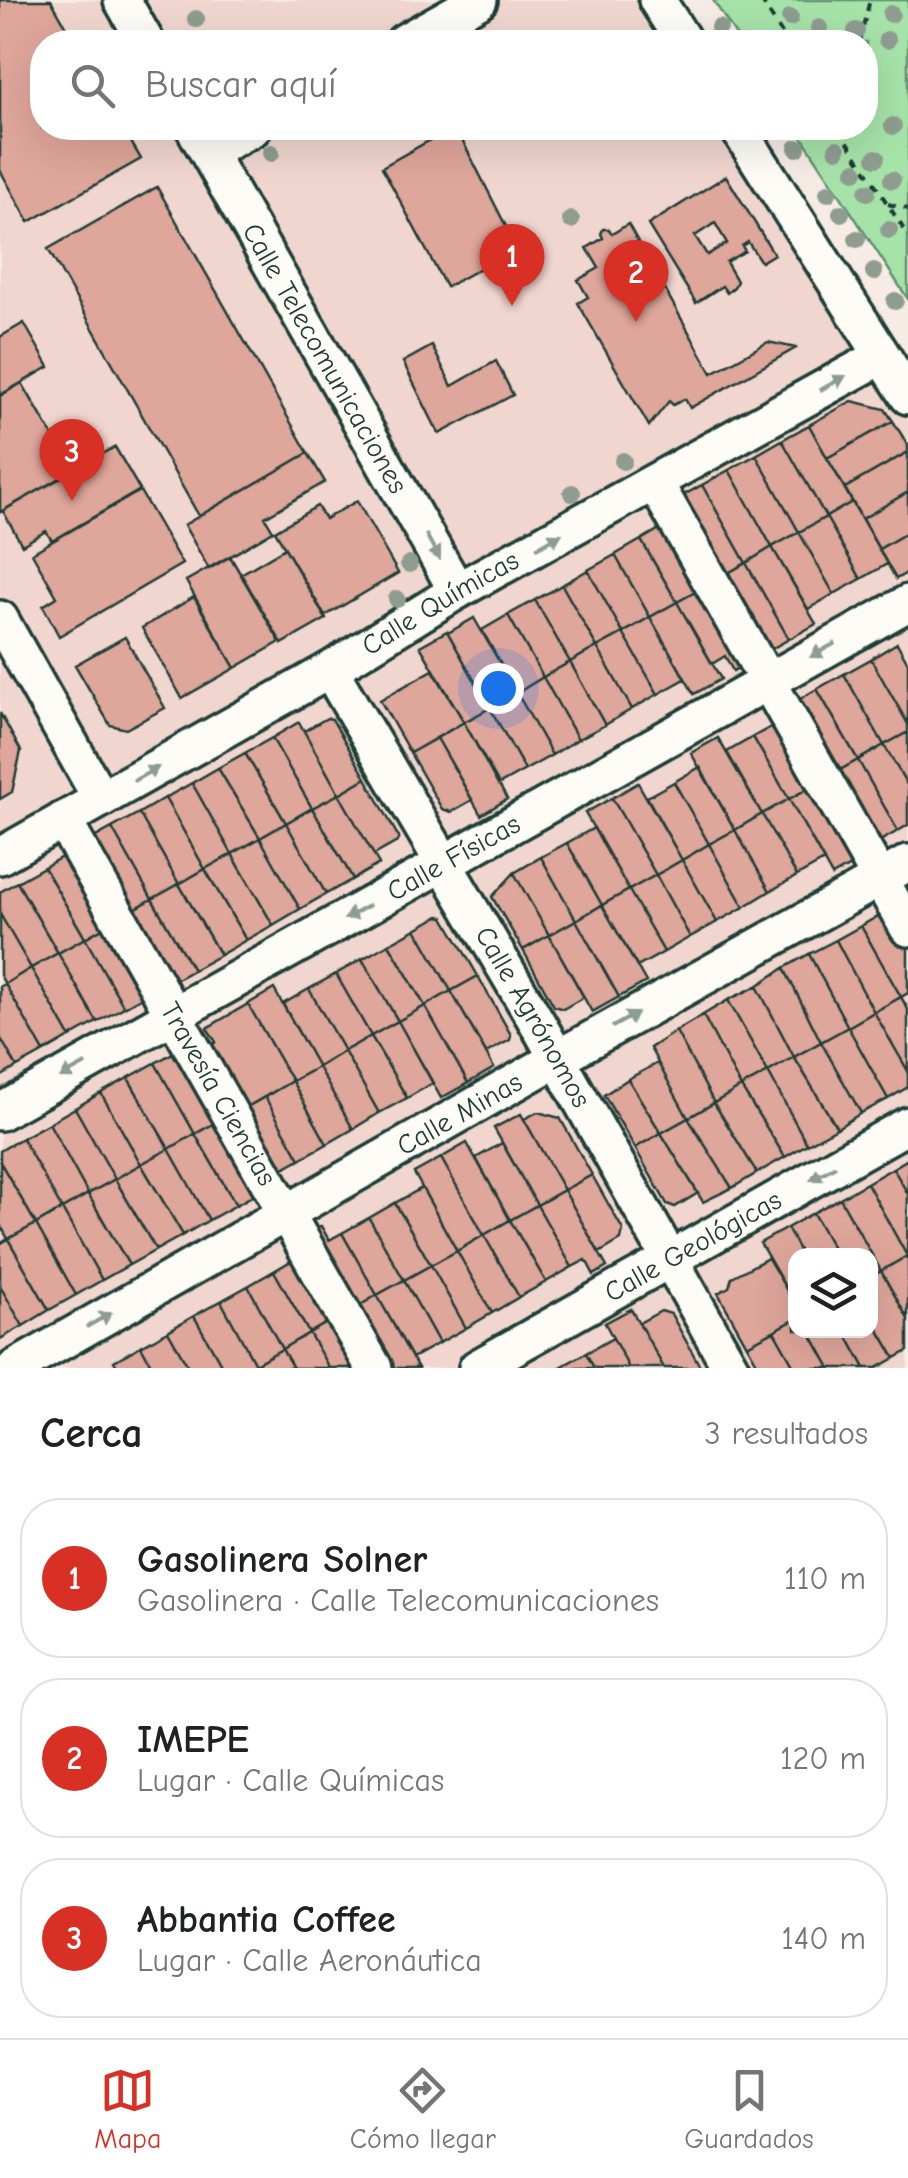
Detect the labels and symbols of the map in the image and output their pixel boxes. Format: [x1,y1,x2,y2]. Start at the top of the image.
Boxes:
street label: Calle Telecomunicaciones [236,218,414,499]
pin: 1 [480,224,544,306]
pin: 2 [604,240,668,322]
one-way arrow [818,375,847,392]
pin: 3 [40,418,104,501]
one-way arrow [424,533,442,561]
one-way arrow [534,533,563,550]
street label: Calle Químicas [356,544,524,662]
one-way arrow [809,641,837,659]
your location [473,663,524,714]
one-way arrow [132,765,160,783]
street label: Calle Físicas [381,808,526,908]
one-way arrow [342,904,371,921]
street label: Calle Agrónomos [468,921,597,1113]
street label: Travesía Ciencias [154,997,283,1191]
one-way arrow [611,1012,639,1030]
one-way arrow [59,1062,87,1080]
street label: Calle Minas [391,1066,528,1162]
one-way arrow [809,1163,837,1181]
street label: Calle Geológicas [599,1184,787,1309]
one-way arrow [85,1312,114,1329]

